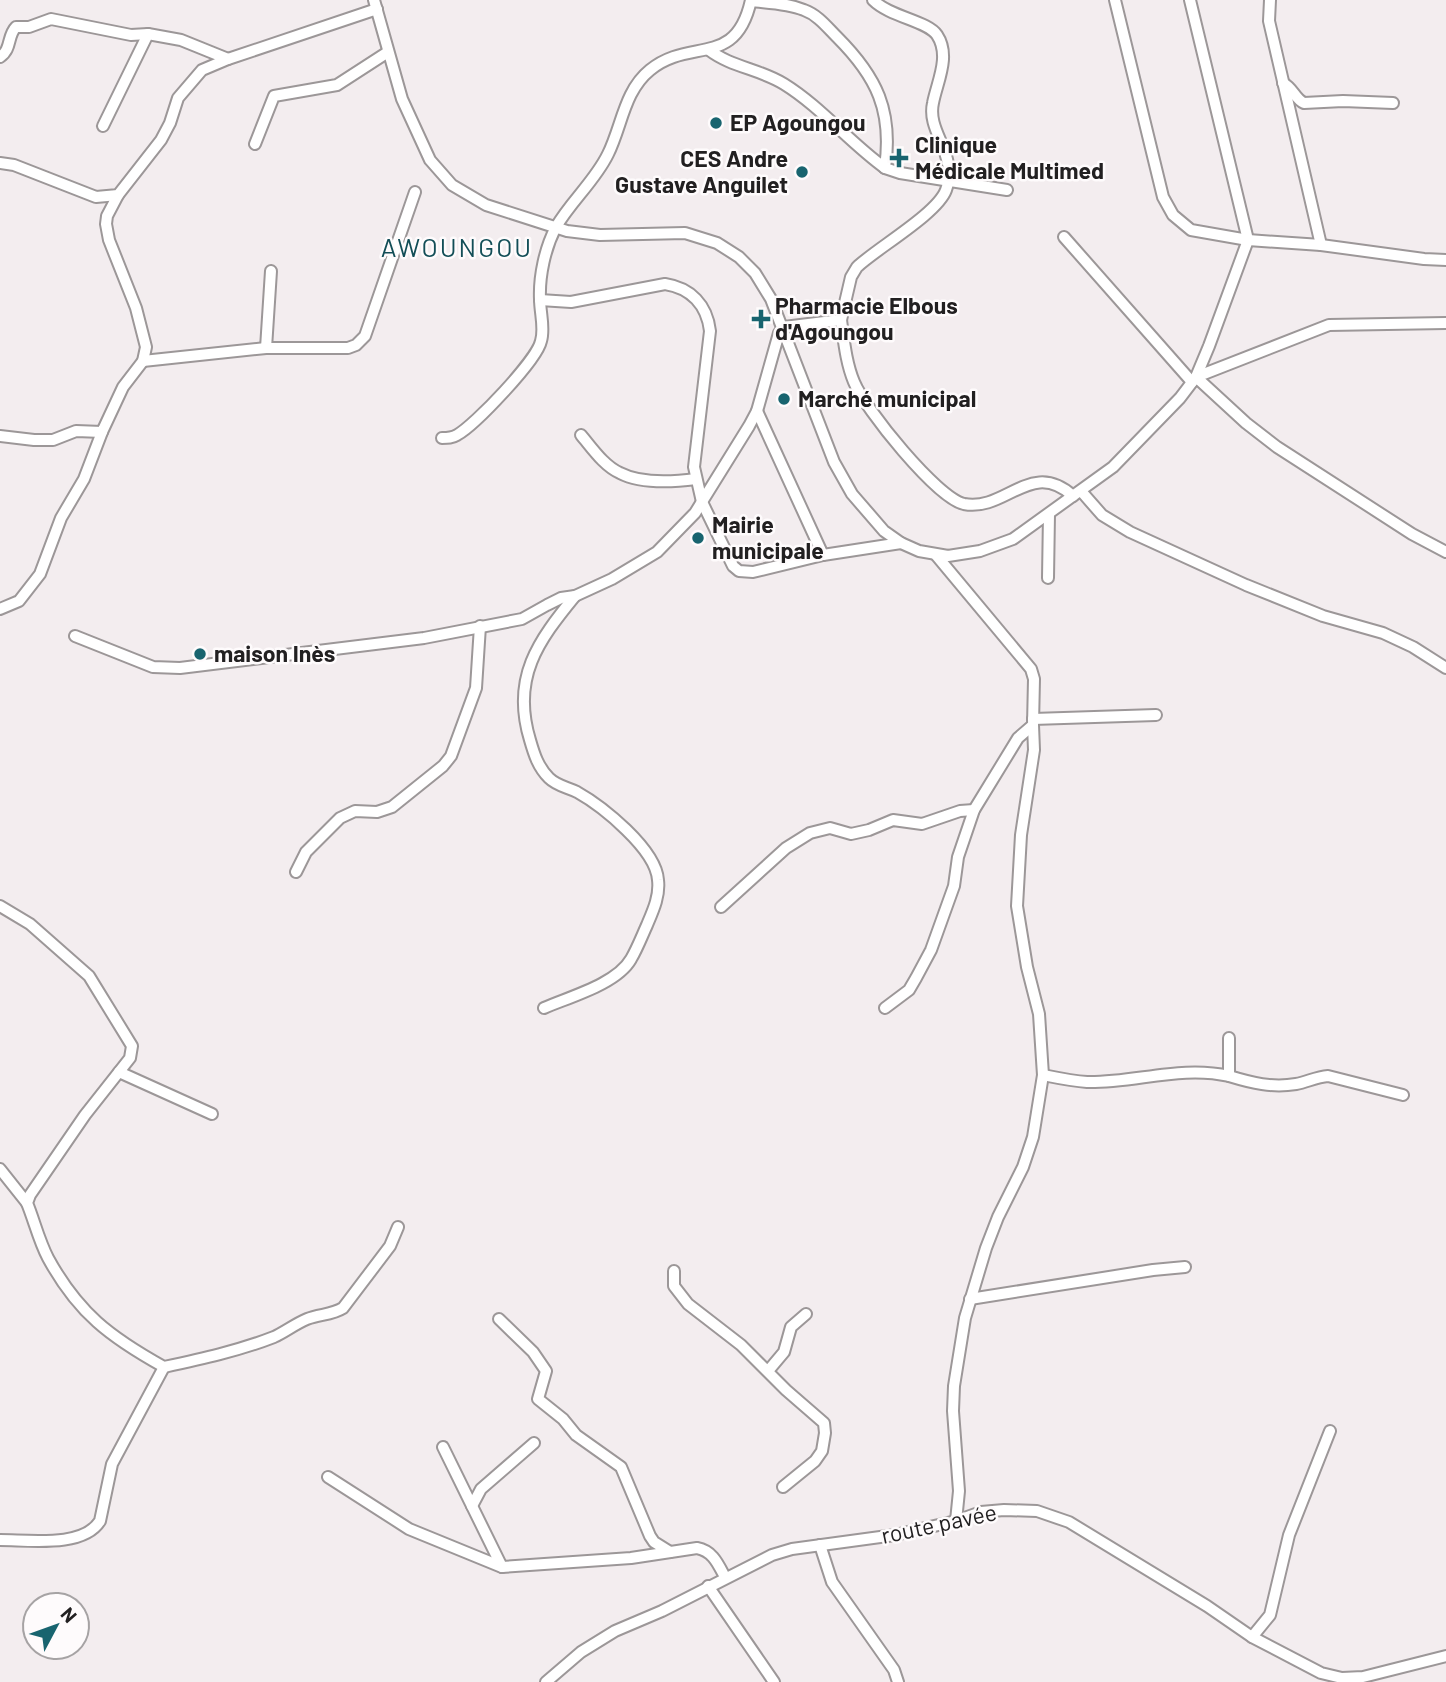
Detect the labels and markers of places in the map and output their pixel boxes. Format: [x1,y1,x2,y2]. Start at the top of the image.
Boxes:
place label: EP Agoungou [730,108,866,136]
marker: EP Agoungou [708,115,724,131]
place label: Clinique Médicale Multimed [915,130,1104,184]
place label: CES Andre Gustave Anguilet [615,144,788,198]
marker: Clinique Médicale Multimed [889,148,909,168]
marker: CES Andre Gustave Anguilet [794,164,810,180]
place label: Pharmacie Elbous d'Agoungou [775,291,958,345]
marker: Pharmacie Elbous d'Agoungou [753,311,769,327]
place label: Marché municipal [798,384,976,412]
marker: Marché municipal [776,391,792,407]
place label: Mairie municipale [712,510,824,564]
marker: Mairie municipale [690,530,706,546]
place label: maison Inès [214,639,335,667]
marker: maison Inès [192,646,208,662]

